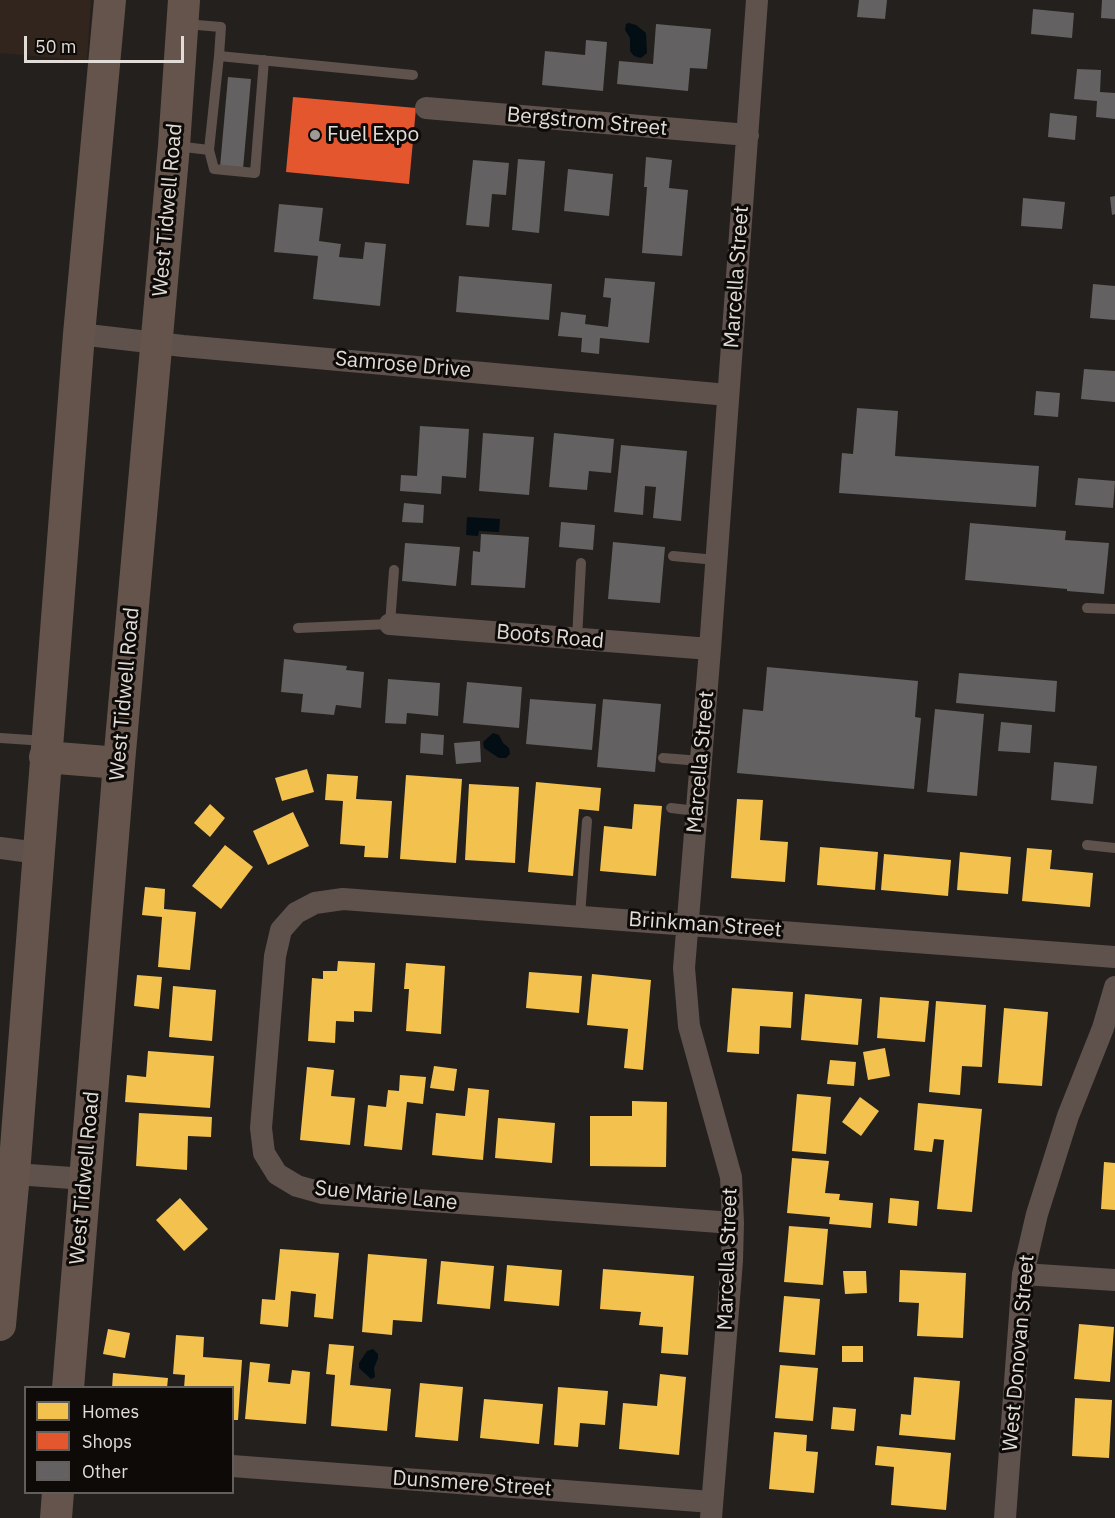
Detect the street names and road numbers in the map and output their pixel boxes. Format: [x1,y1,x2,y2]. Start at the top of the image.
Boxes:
street label: Bergstrom Street [506,102,668,142]
street label: West Tidwell Road [148,122,188,298]
street label: Marcella Street [719,205,755,349]
street label: Samrose Drive [334,346,472,384]
street label: West Tidwell Road [105,606,145,782]
street label: Boots Road [495,620,605,654]
street label: Marcella Street [682,690,720,834]
street label: Brinkman Street [627,907,783,943]
street label: West Tidwell Road [65,1090,105,1266]
street label: Sue Marie Lane [313,1176,459,1216]
street label: Marcella Street [713,1187,743,1331]
street label: West Donovan Street [998,1254,1040,1452]
street label: Dunsmere Street [391,1466,553,1502]

